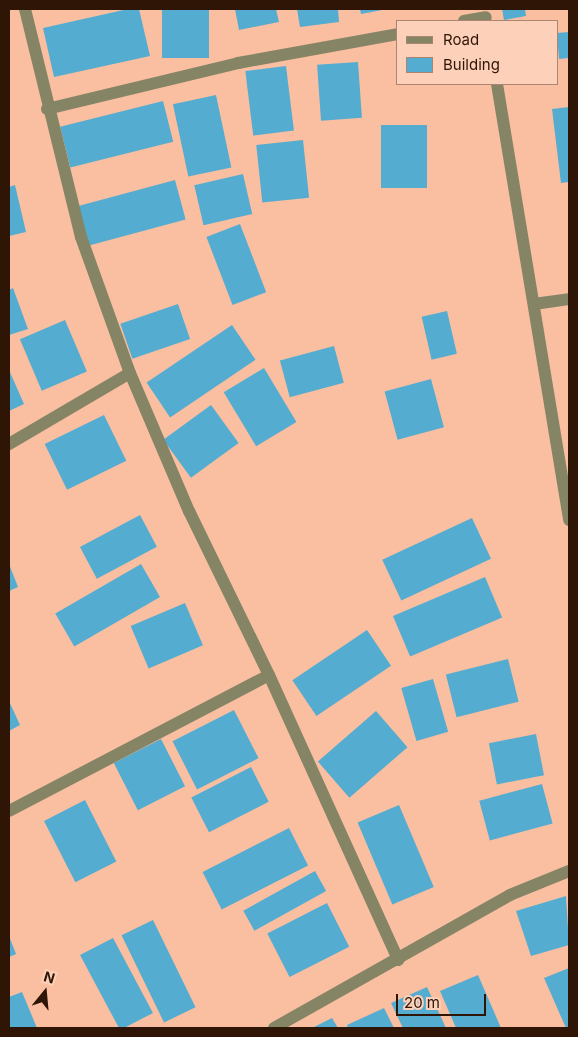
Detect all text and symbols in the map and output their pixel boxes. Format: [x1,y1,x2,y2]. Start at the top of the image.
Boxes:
legend [396,20,558,85]
text: Road [443,30,479,49]
text: Building [443,55,500,74]
north arrow [20,967,70,1017]
text: N [42,967,57,987]
scale bar [398,984,488,1016]
text: 20 m [404,993,440,1012]

